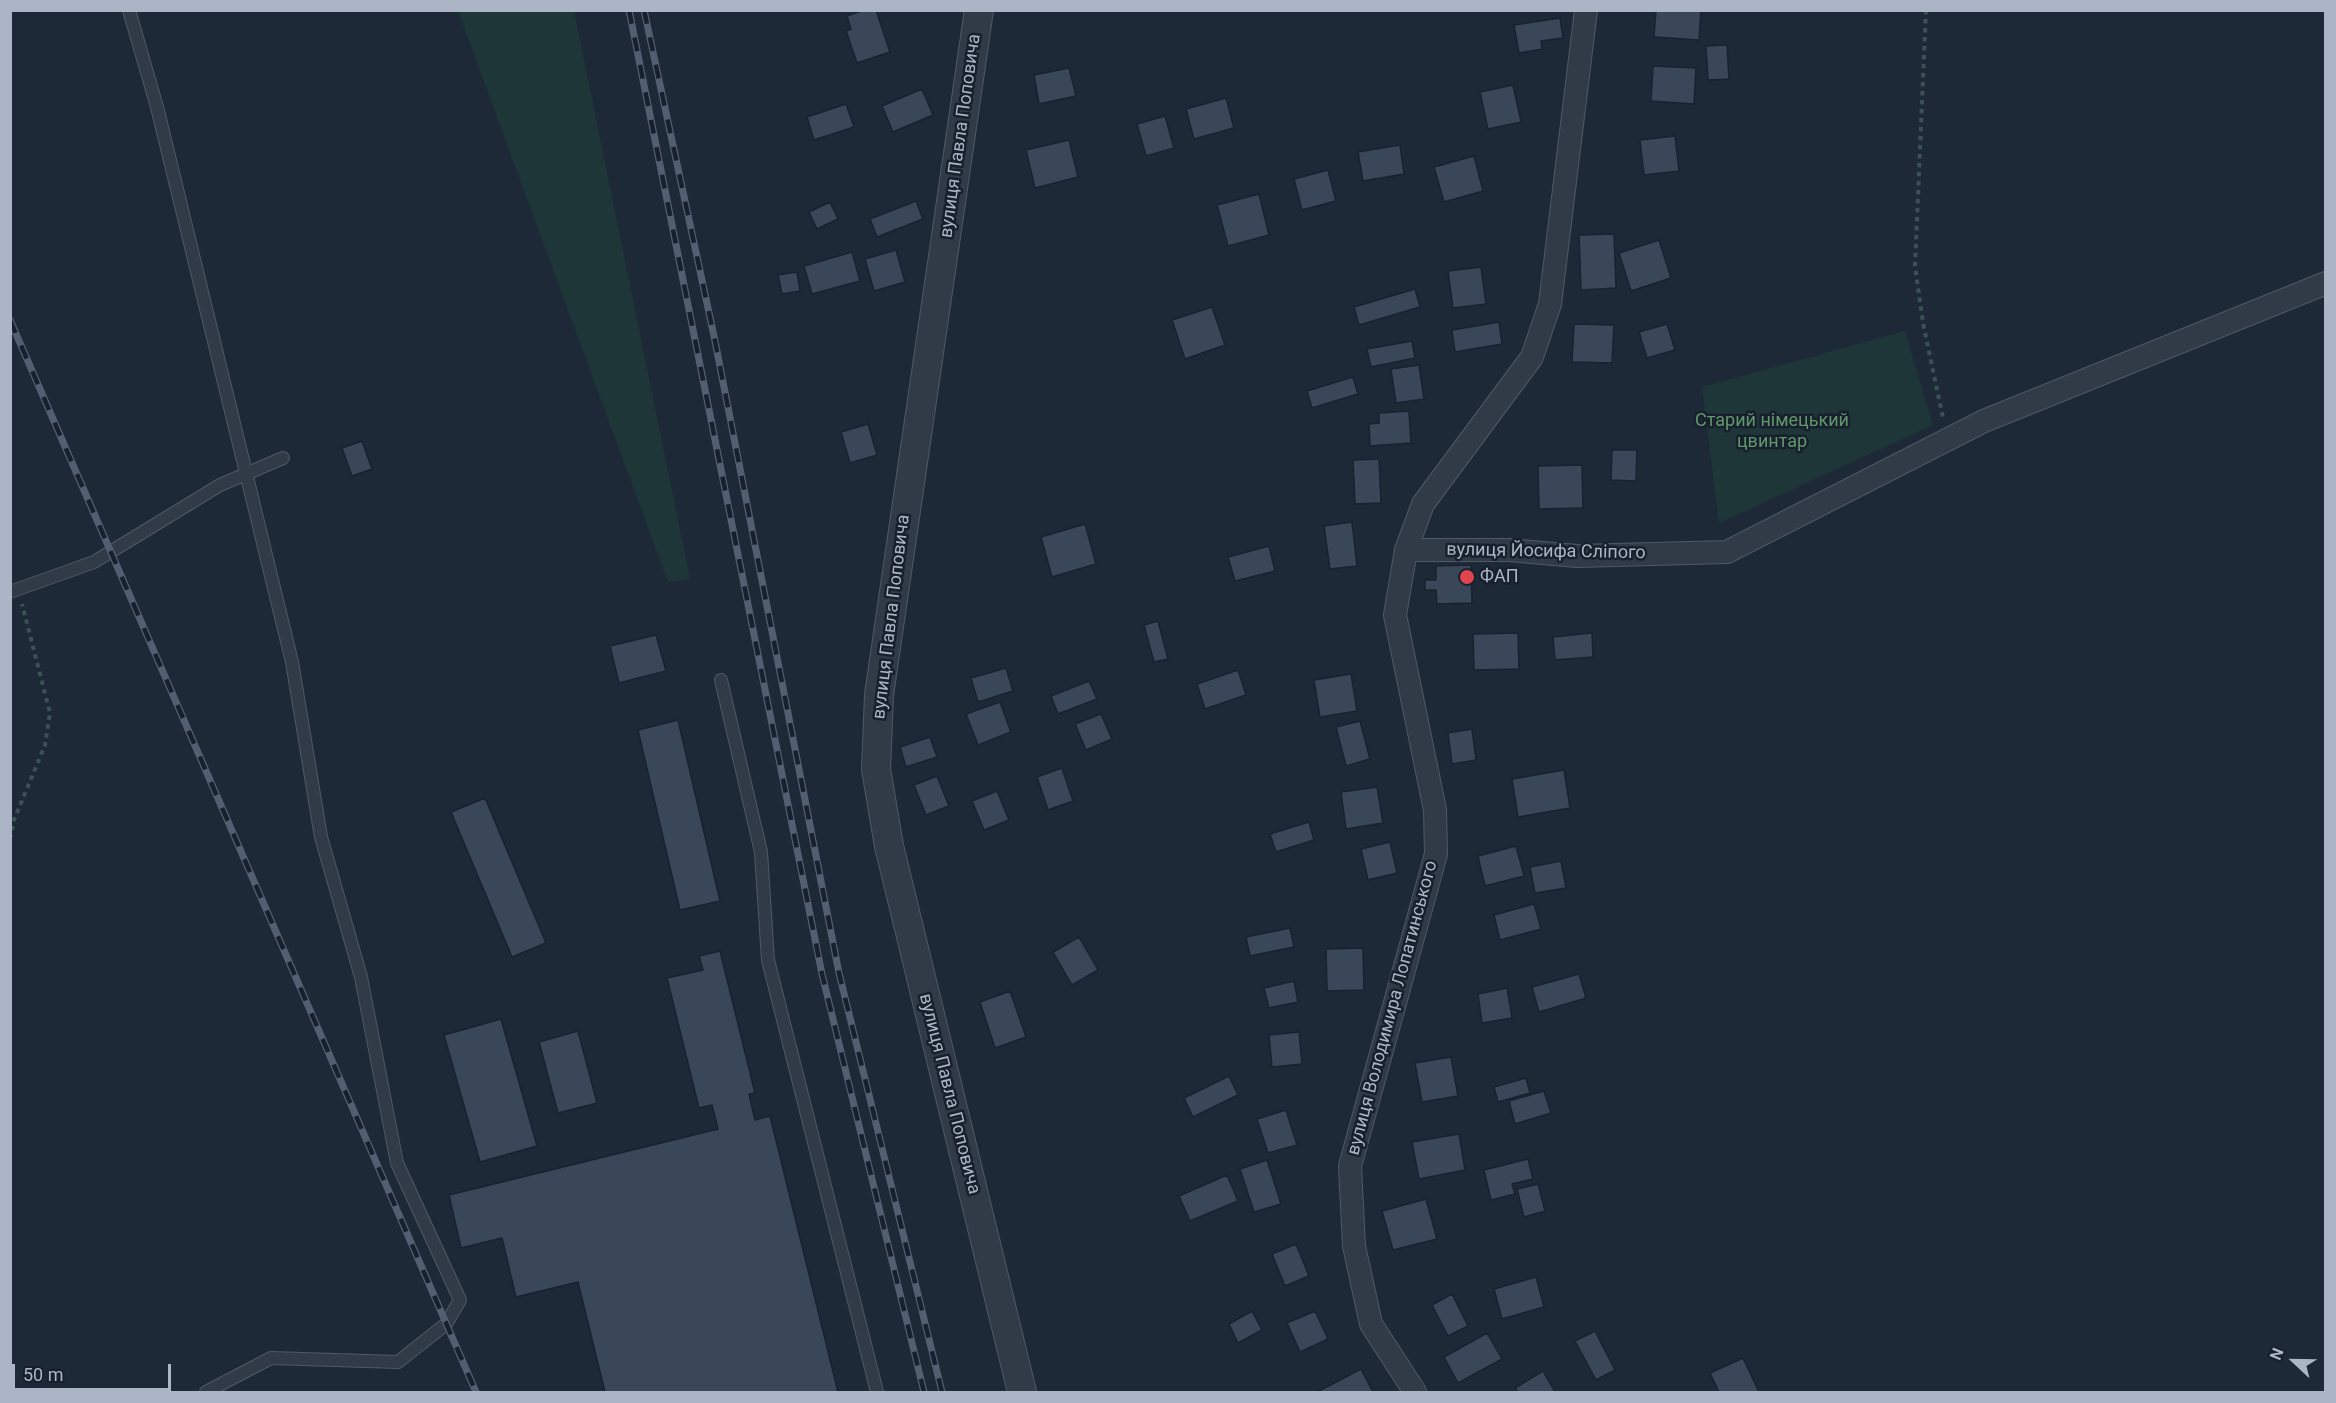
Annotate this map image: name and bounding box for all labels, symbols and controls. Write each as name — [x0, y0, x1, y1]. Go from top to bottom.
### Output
street label: вулиця Павла Поповича — [936, 33, 986, 239]
park label: Старий німецький цвинтар — [1695, 410, 1849, 452]
street label: вулиця Павла Поповича — [869, 514, 915, 720]
street label: вулиця Йосифа Сліпого — [1446, 539, 1646, 565]
place label: ФАП — [1480, 566, 1518, 588]
marker: ФАП — [1458, 568, 1476, 586]
street label: вулиця Володимира Лопатинського — [1343, 858, 1443, 1158]
street label: вулиця Павла Поповича — [914, 992, 984, 1196]
north arrow — [2264, 1331, 2324, 1391]
text: N — [2266, 1345, 2288, 1363]
scale bar — [15, 1352, 174, 1390]
text: 50 m — [23, 1364, 63, 1385]

